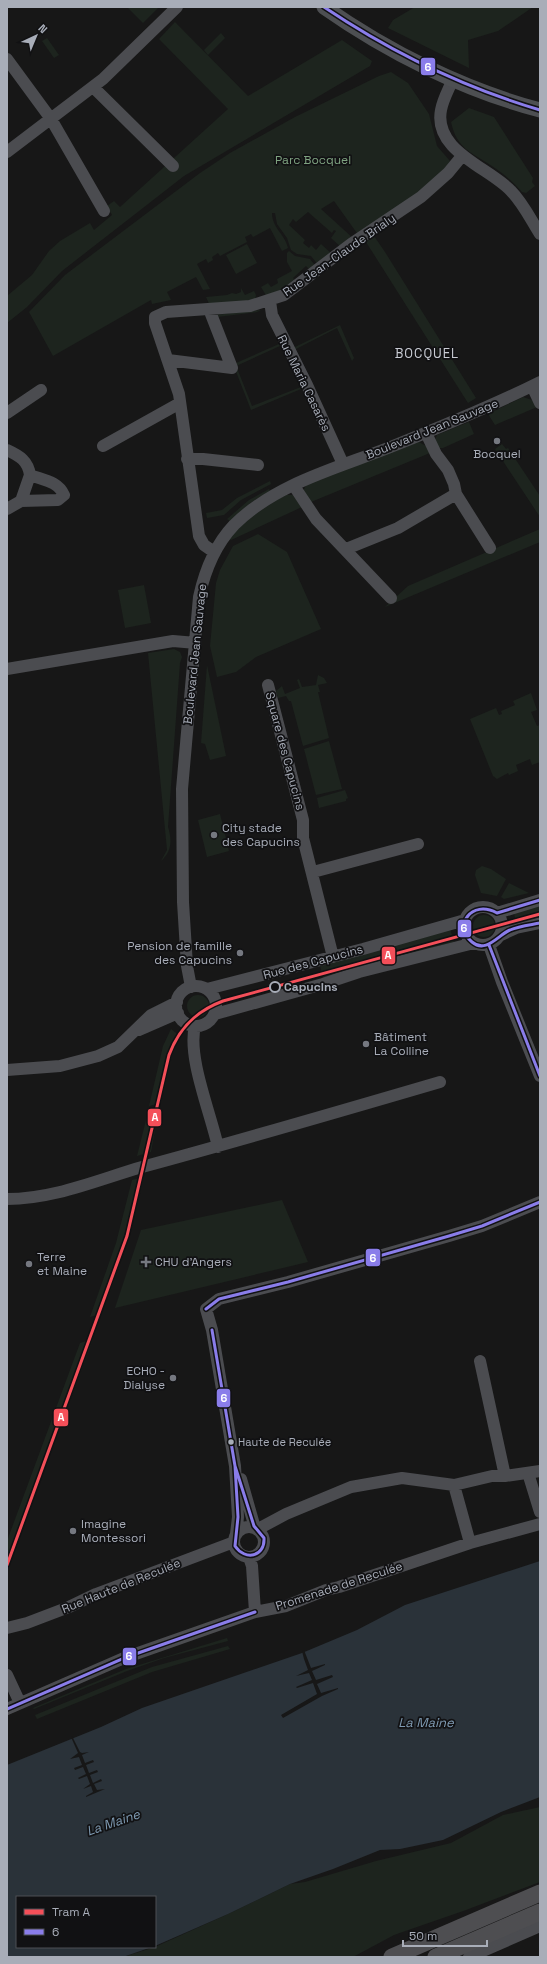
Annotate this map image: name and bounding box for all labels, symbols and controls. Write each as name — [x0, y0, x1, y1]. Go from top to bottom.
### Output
north arrow — [16, 16, 56, 56]
text: N — [35, 21, 50, 36]
line badge: 6 — [420, 57, 436, 76]
text: 6 — [425, 60, 432, 74]
park label: Parc Bocquel — [275, 152, 351, 168]
street label: Rue Jean-Claude Brialy — [280, 210, 398, 300]
street label: Rue Maria Casarès — [274, 332, 334, 434]
district label: BOCQUEL — [395, 345, 459, 362]
street label: Boulevard Jean Sauvage — [363, 395, 501, 463]
marker: Bocquel — [492, 436, 502, 446]
place label: Bocquel — [473, 446, 521, 462]
street label: Boulevard Jean Sauvage — [180, 583, 210, 725]
street label: Square des Capucins — [262, 690, 308, 812]
place label: City stade des Capucins — [222, 820, 300, 850]
marker: City stade des Capucins — [209, 830, 219, 840]
line badge: 6 — [457, 919, 472, 938]
text: 6 — [461, 921, 468, 935]
place label: Pension de famille des Capucins — [127, 938, 232, 968]
street label: Rue des Capucins — [261, 941, 365, 983]
line badge: A — [381, 946, 396, 965]
marker: Pension de famille des Capucins — [235, 948, 245, 958]
text: A — [385, 948, 392, 962]
place label: Capucins — [284, 979, 338, 995]
marker: Capucins — [269, 981, 281, 993]
place label: Bâtiment La Colline — [374, 1029, 429, 1059]
marker: Bâtiment La Colline — [361, 1039, 371, 1049]
line badge: A — [147, 1108, 162, 1127]
text: A — [152, 1110, 159, 1124]
line badge: 6 — [365, 1248, 381, 1267]
place label: Terre et Maine — [37, 1249, 87, 1279]
text: 6 — [370, 1251, 377, 1265]
place label: CHU d'Angers — [155, 1254, 232, 1270]
marker: CHU d'Angers — [140, 1256, 152, 1268]
marker: Terre et Maine — [24, 1259, 34, 1269]
place label: ECHO - Dialyse — [123, 1363, 165, 1393]
marker: ECHO - Dialyse — [168, 1373, 178, 1383]
line badge: 6 — [216, 1388, 231, 1408]
text: 6 — [221, 1391, 228, 1405]
line badge: A — [53, 1408, 69, 1427]
text: A — [58, 1410, 65, 1424]
place label: Haute de Reculée — [238, 1435, 331, 1449]
marker: Haute de Reculée — [226, 1437, 236, 1447]
place label: Imagine Montessori — [81, 1516, 146, 1546]
marker: Imagine Montessori — [68, 1526, 78, 1536]
street label: Rue Haute de Reculée — [59, 1555, 183, 1617]
street label: Promenade de Reculée — [273, 1558, 405, 1614]
line badge: 6 — [122, 1647, 137, 1666]
text: 6 — [126, 1649, 133, 1663]
water label: La Maine — [398, 1714, 455, 1731]
water label: La Maine — [84, 1805, 143, 1840]
legend — [16, 1896, 156, 1948]
text: Tram A — [52, 1904, 91, 1920]
scale bar — [403, 1922, 487, 1948]
text: 6 — [52, 1924, 59, 1940]
text: 50 m — [409, 1928, 437, 1944]

